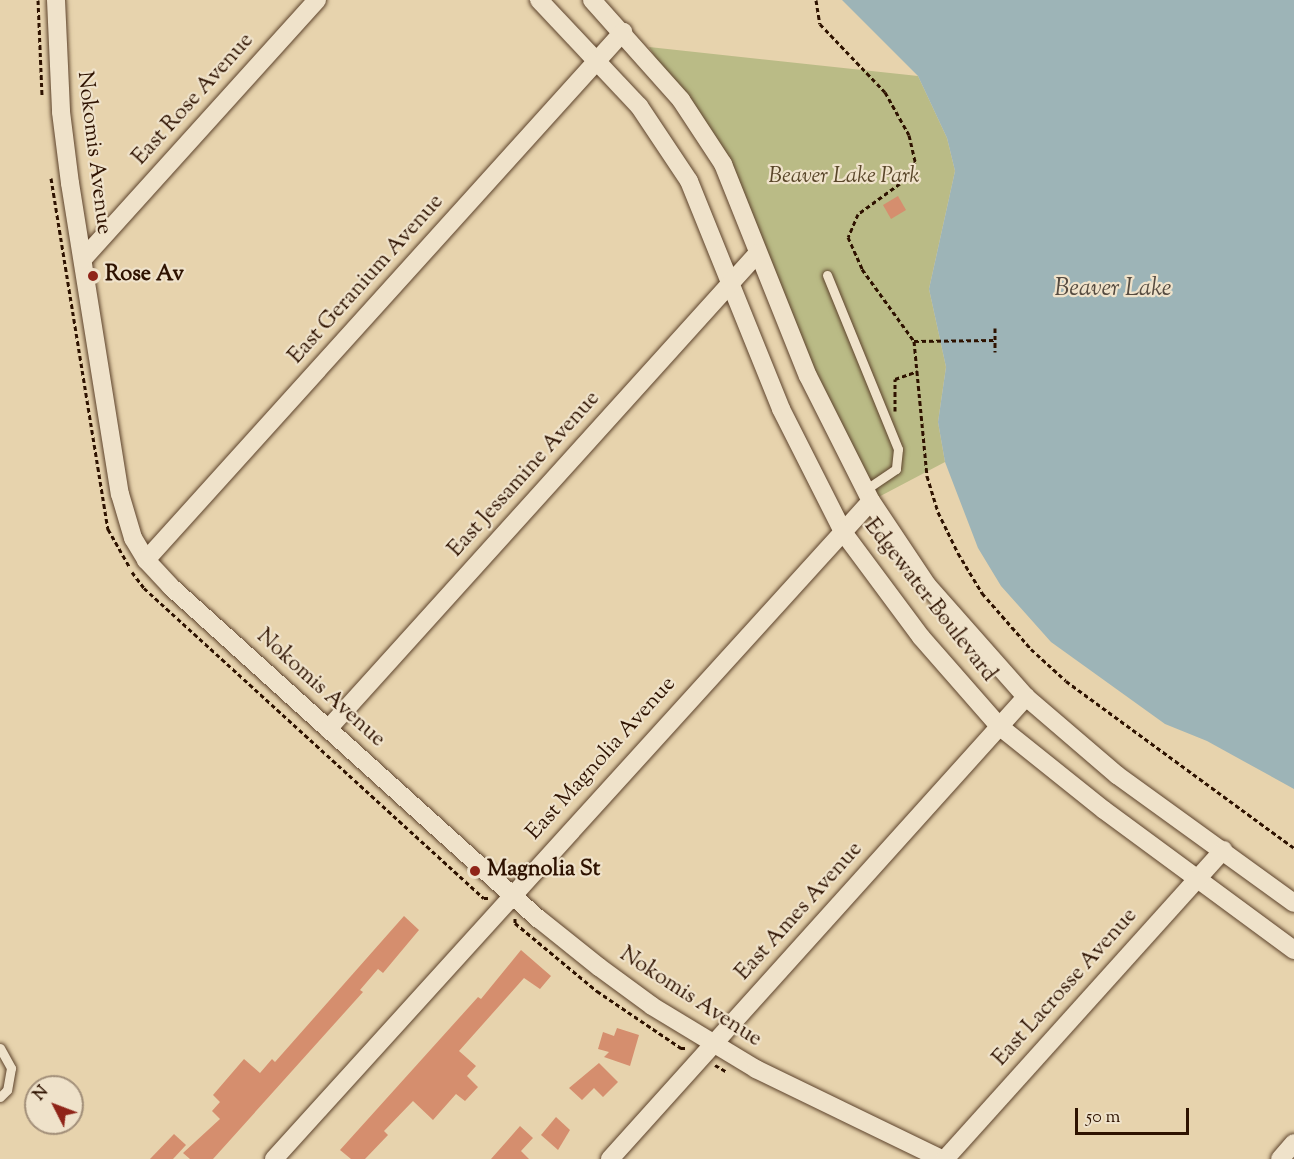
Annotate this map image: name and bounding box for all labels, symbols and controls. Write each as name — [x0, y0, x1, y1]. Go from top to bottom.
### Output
street label: East Rose Avenue — [128, 29, 260, 171]
street label: Nokomis Avenue — [70, 70, 116, 236]
park label: Beaver Lake Park — [769, 165, 919, 191]
street label: East Geranium Avenue — [284, 190, 450, 370]
place label: Rose Av — [105, 263, 184, 289]
marker: Rose Av — [86, 269, 100, 283]
water label: Beaver Lake — [1055, 276, 1171, 304]
street label: East Jessamine Avenue — [444, 387, 606, 563]
street label: Edgewater Boulevard — [857, 514, 1001, 688]
street label: Nokomis Avenue — [250, 624, 390, 754]
street label: East Magnolia Avenue — [522, 672, 682, 846]
street label: East Ames Avenue — [731, 837, 869, 987]
place label: Magnolia St — [487, 858, 600, 884]
marker: Magnolia St — [468, 864, 482, 878]
street label: East Lacrosse Avenue — [988, 904, 1144, 1072]
street label: Nokomis Avenue — [614, 942, 766, 1054]
north arrow — [24, 1075, 84, 1135]
text: N — [29, 1082, 55, 1106]
scale bar — [1078, 1096, 1192, 1134]
text: 50 m — [1086, 1105, 1120, 1131]

